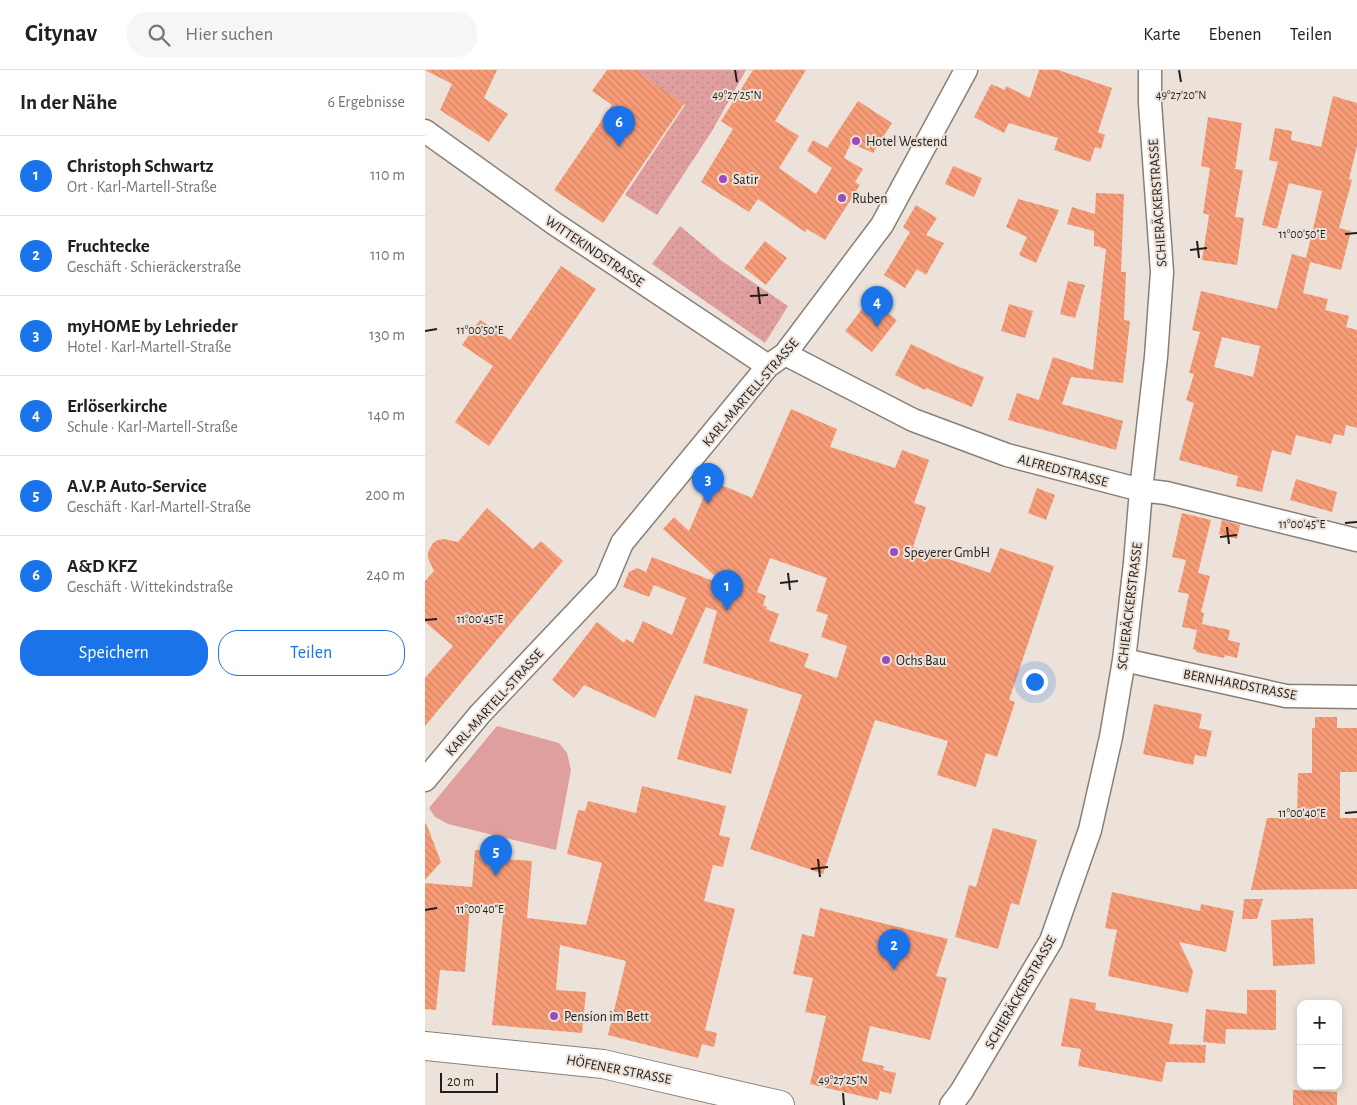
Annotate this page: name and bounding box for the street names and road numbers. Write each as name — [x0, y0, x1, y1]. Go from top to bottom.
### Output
street label: SCHIERÄCKERSTRASSE — [1145, 138, 1169, 267]
street label: WITTEKINDSTRASSE — [543, 214, 646, 290]
street label: KARL-MARTELL-STRASSE — [700, 336, 802, 449]
street label: ALFREDSTRASSE — [1016, 452, 1110, 490]
street label: SCHIERÄCKERSTRASSE — [1113, 541, 1145, 671]
street label: KARL-MARTELL-STRASSE — [443, 646, 546, 759]
street label: BERNHARDSTRASSE — [1182, 667, 1298, 703]
street label: SCHIERÄCKERSTRASSE — [981, 932, 1059, 1051]
street label: HÖFENER STRASSE — [565, 1050, 673, 1087]

